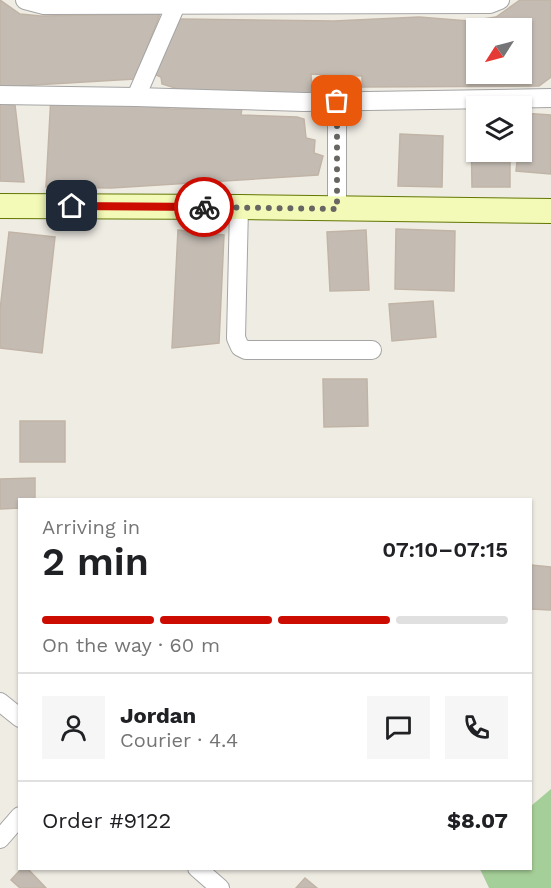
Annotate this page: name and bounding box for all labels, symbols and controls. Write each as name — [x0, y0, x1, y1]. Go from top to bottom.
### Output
north arrow — [466, 18, 532, 84]
map controls — [466, 18, 532, 162]
pin — [311, 75, 362, 126]
icon: bag — [320, 84, 353, 117]
button: layers — [466, 96, 532, 162]
courier — [174, 177, 234, 237]
pin — [46, 180, 97, 231]
icon: home — [55, 189, 88, 222]
icon: bike — [188, 191, 221, 224]
text: Arriving in — [42, 515, 140, 539]
text: 07:10–07:15 — [382, 537, 508, 562]
text: 2 min — [42, 539, 149, 584]
text: On the way · 60 m — [42, 633, 220, 657]
button: person — [42, 696, 105, 759]
button: chat — [367, 696, 430, 759]
button: phone — [445, 696, 508, 759]
text: Jordan — [120, 703, 196, 728]
text: Courier · 4.4 — [120, 728, 238, 752]
text: Order #9122 — [42, 808, 171, 833]
text: $8.07 — [447, 808, 508, 833]

